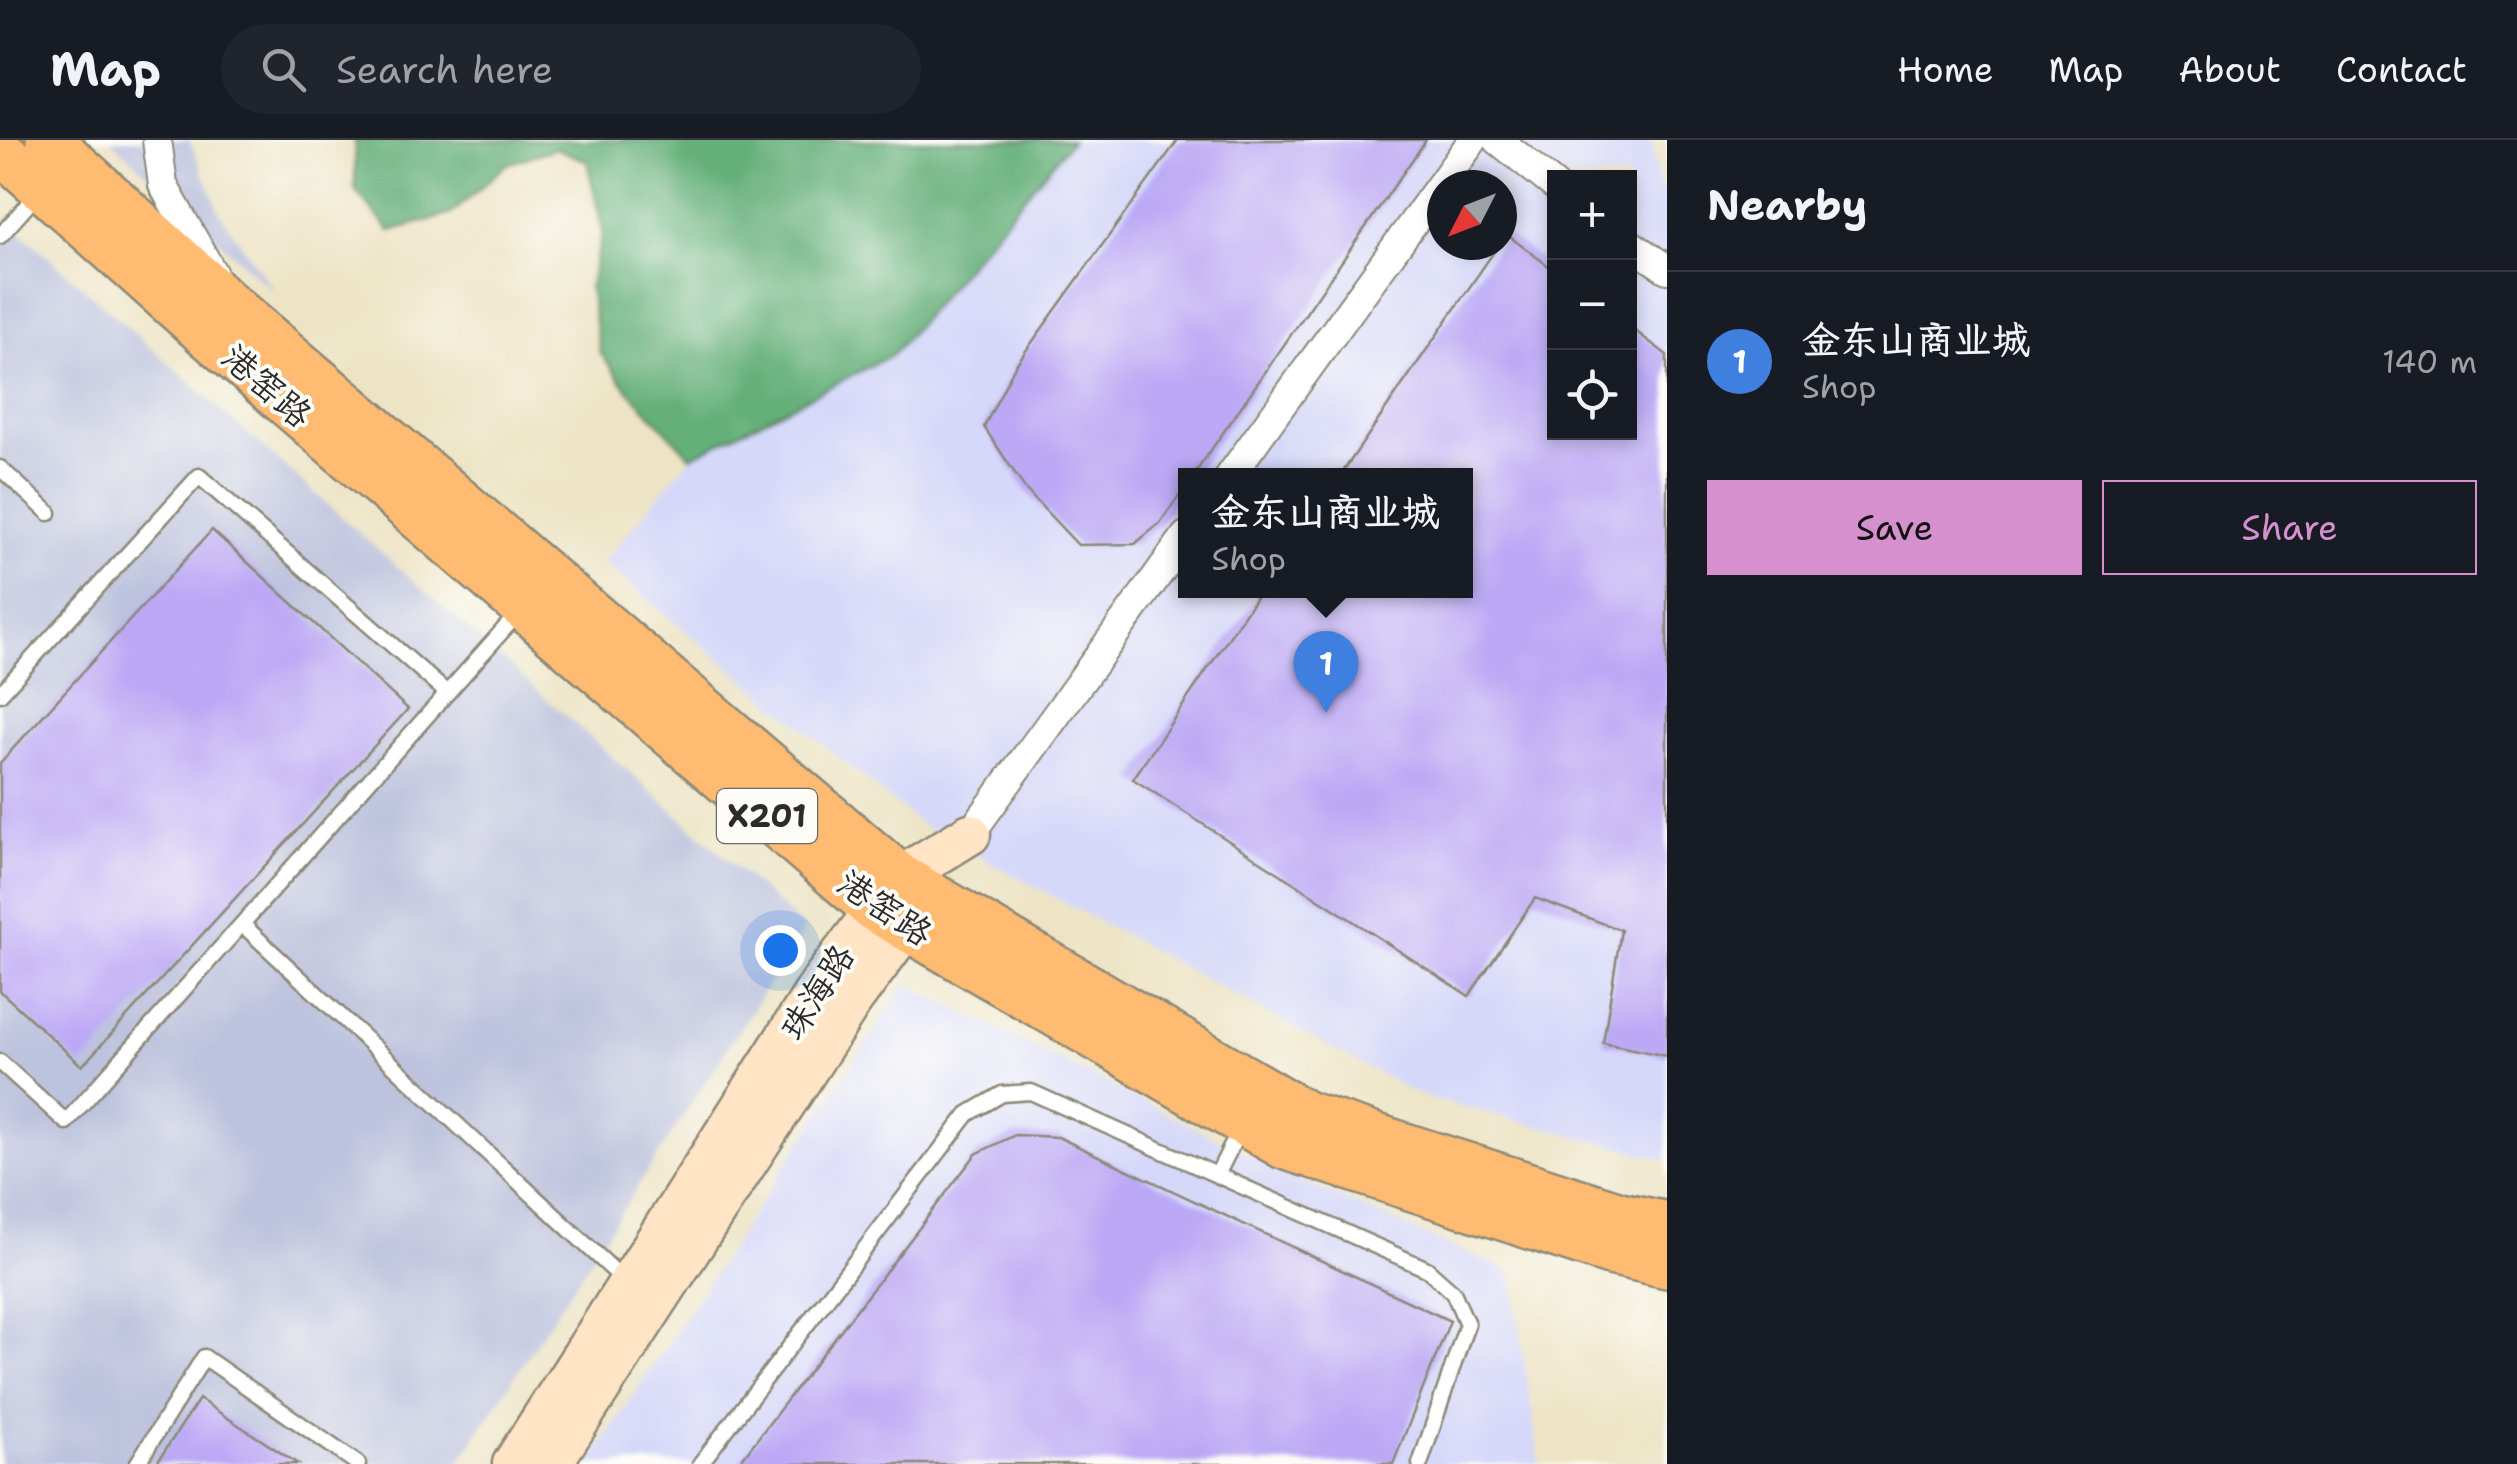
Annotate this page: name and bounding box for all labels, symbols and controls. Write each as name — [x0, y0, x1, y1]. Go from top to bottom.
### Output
search box — [221, 24, 921, 114]
text: Map — [50, 37, 161, 101]
icon: search — [256, 42, 311, 97]
text: Search here — [336, 44, 553, 95]
text: Home — [1897, 46, 1993, 93]
text: Map — [2048, 46, 2123, 93]
text: About — [2178, 46, 2281, 93]
text: Contact — [2336, 46, 2467, 93]
north arrow — [1427, 170, 1517, 260]
map controls — [1547, 170, 1637, 440]
button: + — [1547, 170, 1637, 260]
text: Nearby — [1707, 177, 1867, 233]
button: − — [1547, 260, 1637, 350]
text: 金东山商业城 — [1802, 314, 2030, 365]
street label: 港窑路 — [212, 333, 322, 438]
text: 1 — [1732, 340, 1747, 383]
text: 140 m — [2382, 340, 2477, 383]
button: locate — [1547, 350, 1637, 440]
text: Shop — [1802, 365, 1877, 408]
popup — [1178, 468, 1473, 598]
button: Save — [1707, 480, 2082, 575]
button: Share — [2102, 480, 2477, 575]
text: 金东山商业城 — [1211, 486, 1440, 537]
text: Shop — [1211, 537, 1286, 580]
pin: 1 — [1294, 630, 1358, 713]
road number: X201 — [717, 789, 817, 843]
street label: 港窑路 — [829, 859, 942, 956]
your location — [755, 925, 806, 976]
street label: 珠海路 — [768, 935, 865, 1049]

